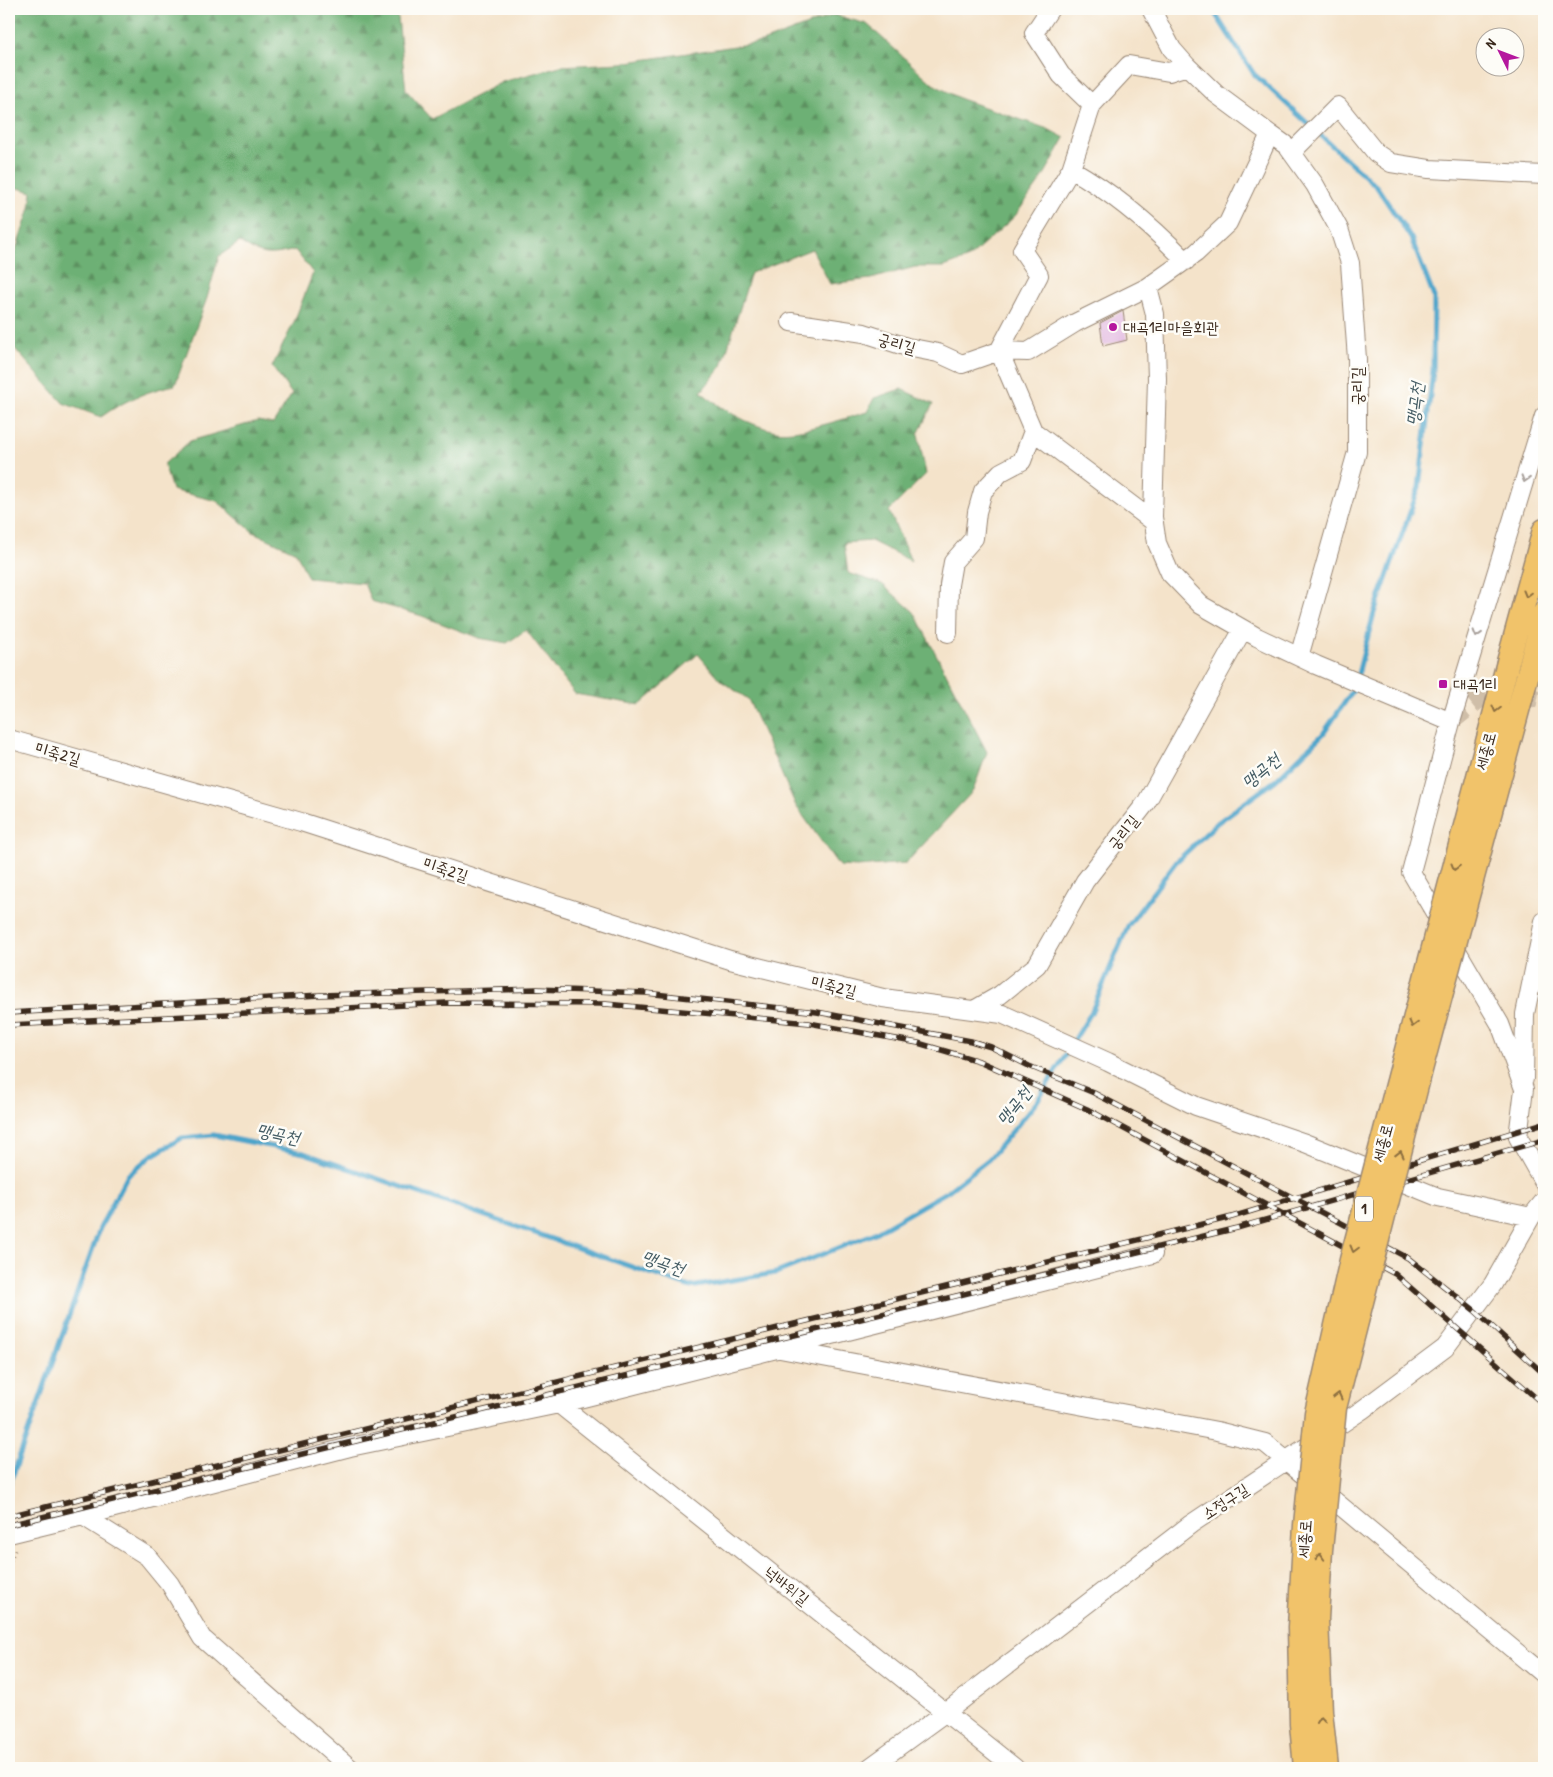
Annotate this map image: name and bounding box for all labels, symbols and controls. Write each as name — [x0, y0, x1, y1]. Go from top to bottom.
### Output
north arrow — [1476, 28, 1526, 78]
text: N — [1480, 33, 1500, 52]
place label: 대곡1리마을회관 — [1123, 316, 1219, 338]
marker: 대곡1리마을회관 — [1107, 321, 1119, 333]
street label: 궁리길 — [875, 327, 919, 359]
street label: 궁리길 — [1346, 367, 1368, 405]
water label: 맹곡천 — [1399, 379, 1430, 427]
one-way arrow — [1520, 474, 1530, 483]
one-way arrow — [1522, 589, 1533, 598]
one-way arrow — [1473, 630, 1483, 638]
place label: 대곡1리 — [1453, 673, 1497, 695]
marker: 대곡1리 — [1437, 678, 1449, 690]
one-way arrow — [1491, 705, 1502, 714]
street label: 세종로 — [1469, 729, 1501, 773]
street label: 미죽2길 — [33, 736, 83, 770]
water label: 맹곡천 — [1236, 746, 1287, 794]
street label: 궁리길 — [1102, 810, 1144, 854]
street label: 미죽2길 — [421, 851, 471, 887]
one-way arrow — [1450, 862, 1460, 870]
street label: 미죽2길 — [809, 970, 859, 1002]
one-way arrow — [1408, 1019, 1419, 1028]
water label: 맹곡천 — [990, 1080, 1038, 1131]
water label: 맹곡천 — [254, 1117, 303, 1151]
street label: 세종로 — [1366, 1121, 1398, 1165]
one-way arrow — [1394, 1150, 1404, 1158]
road number: 1 — [1355, 1196, 1373, 1222]
water label: 맹곡천 — [639, 1244, 689, 1282]
one-way arrow — [1349, 1244, 1360, 1253]
one-way arrow — [1332, 1392, 1343, 1401]
street label: 소정구길 — [1197, 1478, 1253, 1524]
street label: 세종로 — [1292, 1519, 1316, 1559]
one-way arrow — [1315, 1553, 1326, 1561]
street label: 넉바위길 — [760, 1560, 814, 1610]
one-way arrow — [1316, 1715, 1327, 1723]

